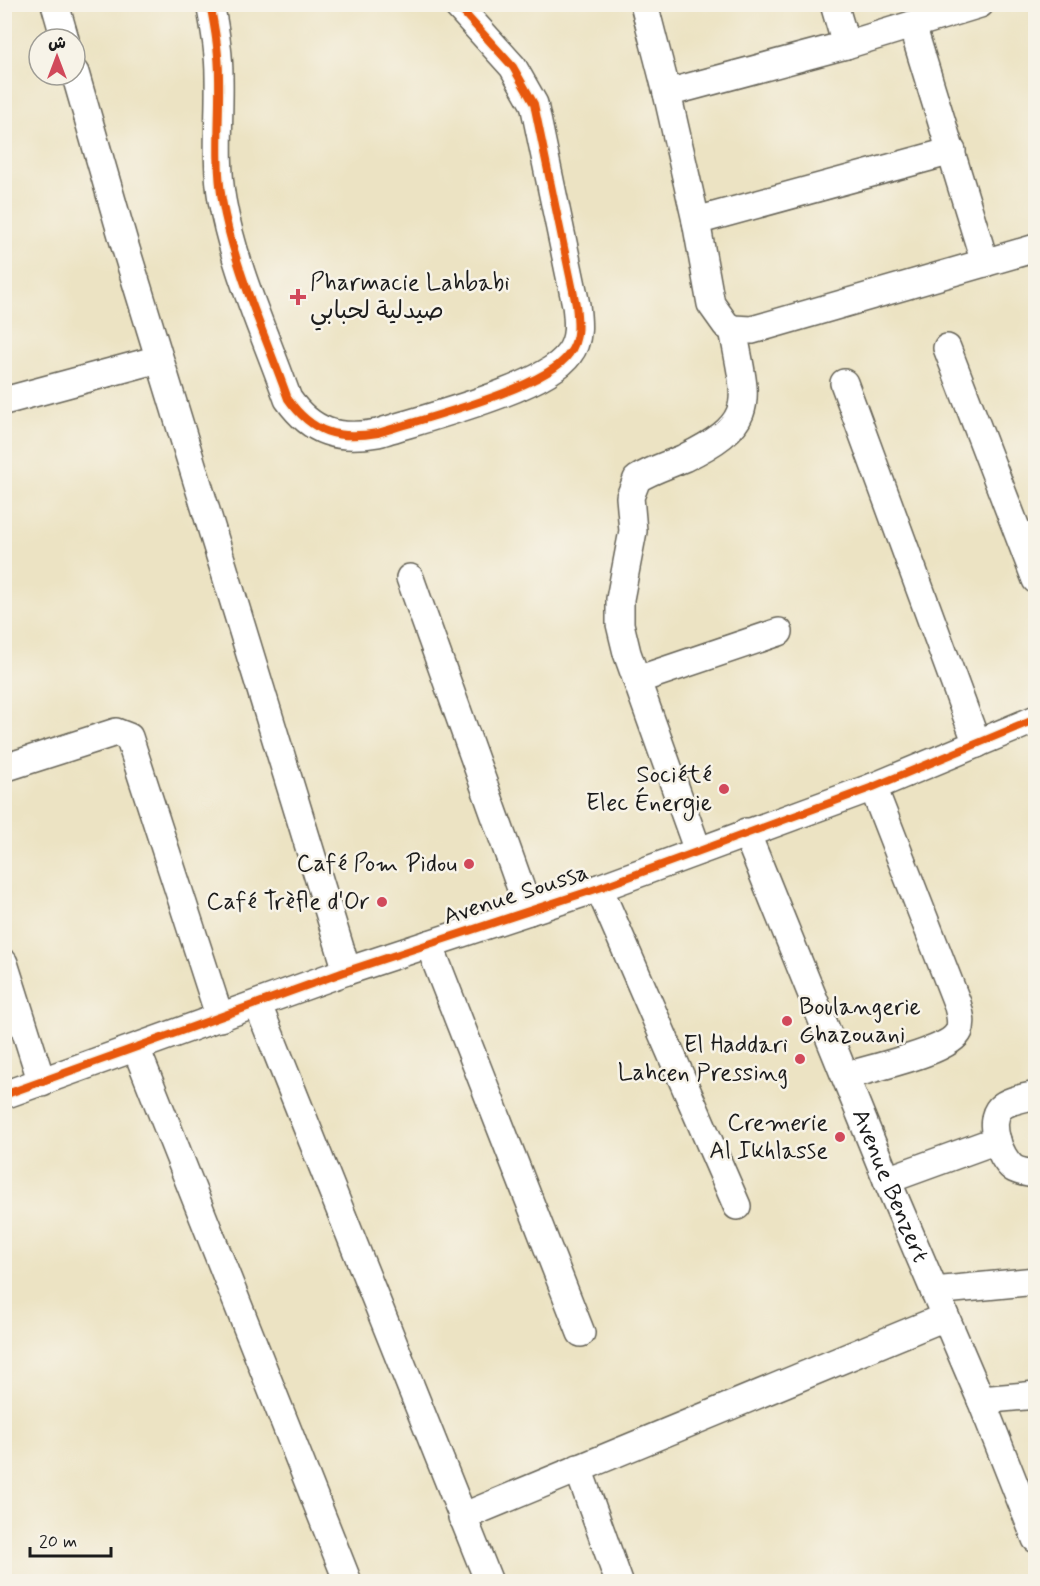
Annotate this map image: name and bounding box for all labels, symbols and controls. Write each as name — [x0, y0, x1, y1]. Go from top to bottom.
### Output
north arrow — [27, 27, 87, 87]
text: ش — [48, 33, 66, 54]
place label: Pharmacie Lahbabi صيدلية لحبابي — [310, 268, 510, 331]
marker: Pharmacie Lahbabi صيدلية لحبابي — [291, 290, 305, 304]
place label: Société Elec Énergie — [586, 760, 712, 821]
marker: Société Elec Énergie — [717, 782, 731, 796]
place label: Café Pom Pidou — [296, 849, 457, 880]
street label: Avenue Soussa — [439, 857, 593, 933]
marker: Café Pom Pidou — [462, 857, 476, 871]
place label: Café Trèfle d'Or — [206, 887, 370, 918]
marker: Café Trèfle d'Or — [375, 895, 389, 909]
place label: Boulangerie Ghazouani — [799, 992, 921, 1051]
marker: Boulangerie Ghazouani — [780, 1014, 794, 1028]
place label: El Haddari Lahcen Pressing — [618, 1030, 788, 1089]
marker: El Haddari Lahcen Pressing — [793, 1052, 807, 1066]
street label: Avenue Benzert — [844, 1104, 936, 1267]
place label: Cremerie Al Ikhlasse — [709, 1108, 828, 1167]
marker: Cremerie Al Ikhlasse — [833, 1130, 847, 1144]
scale bar — [30, 1520, 111, 1558]
text: 20 m — [39, 1530, 77, 1554]

